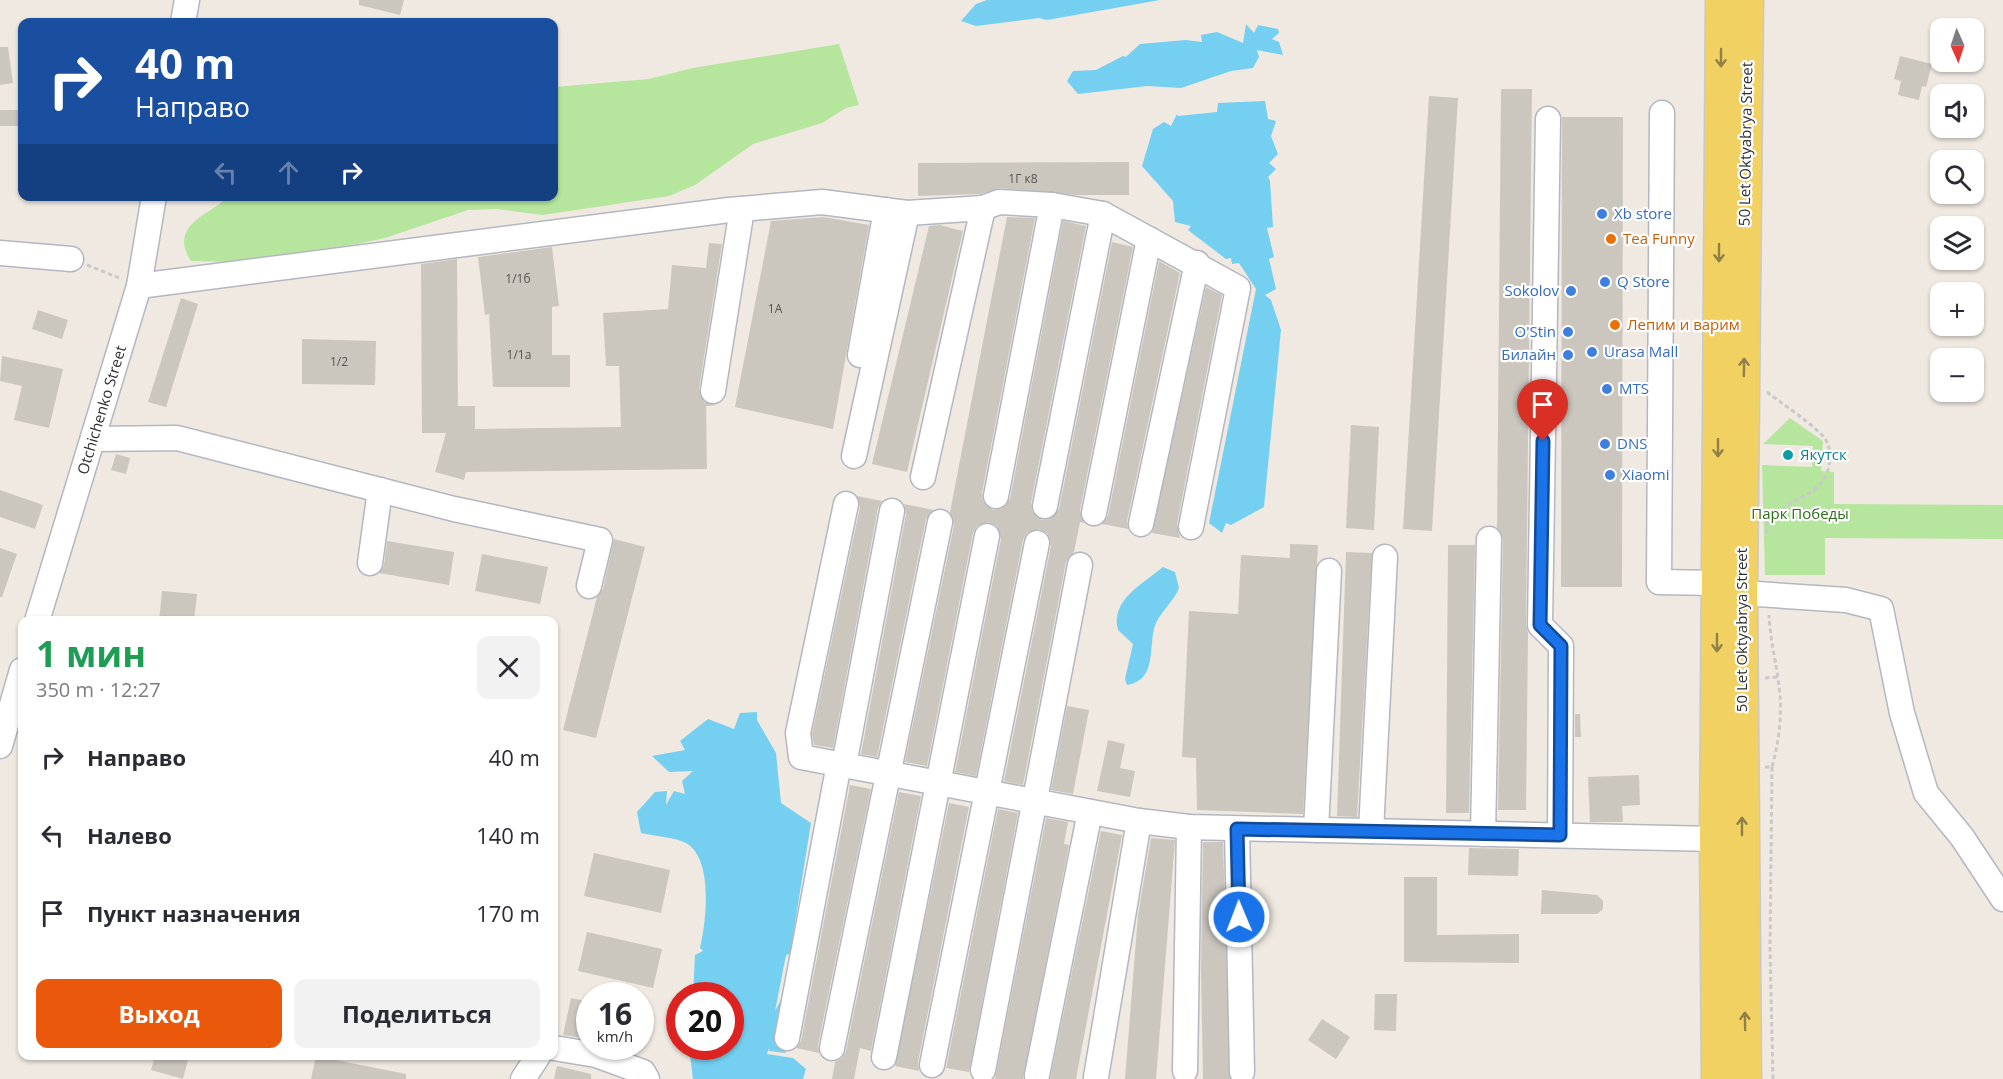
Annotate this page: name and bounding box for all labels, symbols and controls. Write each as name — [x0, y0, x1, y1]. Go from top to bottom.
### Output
north arrow — [1930, 18, 1984, 72]
map controls — [1930, 18, 1984, 402]
text: 40 m — [135, 34, 235, 91]
icon: right — [36, 42, 114, 120]
one-way arrow — [1715, 48, 1727, 68]
street label: 50 Let Oktyabrya Street — [1734, 62, 1756, 226]
button: sound — [1930, 84, 1984, 138]
text: Направо — [135, 88, 250, 125]
button: search — [1930, 150, 1984, 204]
icon: left — [209, 156, 242, 189]
icon: ahead — [272, 156, 305, 189]
icon: right — [335, 156, 368, 189]
house number: 1Г к8 — [1008, 170, 1038, 187]
place label: Xb store — [1614, 203, 1672, 223]
marker: Xb store — [1595, 207, 1609, 221]
button: layers — [1930, 216, 1984, 270]
place label: Tea Funny — [1623, 228, 1695, 248]
marker: Tea Funny — [1604, 232, 1618, 246]
one-way arrow — [1713, 243, 1725, 263]
house number: 1/1б — [505, 270, 531, 287]
place label: Q Store — [1617, 271, 1670, 291]
marker: Q Store — [1598, 275, 1612, 289]
place label: Sokolov — [1505, 280, 1559, 300]
button: + — [1930, 282, 1984, 336]
marker: Sokolov — [1564, 284, 1578, 298]
house number: 1А — [768, 300, 783, 317]
place label: Лепим и варим — [1627, 314, 1740, 334]
marker: Лепим и варим — [1608, 318, 1622, 332]
place label: O'Stin — [1514, 321, 1556, 341]
marker: O'Stin — [1561, 325, 1575, 339]
place label: Urasa Mall — [1604, 341, 1678, 361]
street label: Otchichenko Street — [72, 343, 130, 477]
place label: Билайн — [1501, 344, 1556, 364]
marker: Urasa Mall — [1585, 345, 1599, 359]
house number: 1/1а — [507, 346, 531, 363]
marker: Билайн — [1561, 348, 1575, 362]
button: − — [1930, 348, 1984, 402]
house number: 1/2 — [330, 353, 348, 370]
one-way arrow — [1738, 357, 1750, 377]
place label: MTS — [1619, 378, 1649, 398]
pin — [1517, 379, 1568, 441]
marker: MTS — [1600, 382, 1614, 396]
icon: arrive — [1526, 388, 1559, 421]
place label: DNS — [1617, 433, 1647, 453]
marker: DNS — [1598, 437, 1612, 451]
one-way arrow — [1712, 438, 1724, 458]
place label: Якутск — [1800, 444, 1847, 464]
marker: Якутск — [1781, 448, 1795, 462]
place label: Xiaomi — [1622, 464, 1669, 484]
marker: Xiaomi — [1603, 468, 1617, 482]
park label: Парк Победы — [1751, 503, 1849, 523]
street label: 50 Let Oktyabrya Street — [1731, 548, 1751, 712]
text: 1 мин — [36, 629, 146, 678]
one-way arrow — [1711, 633, 1722, 653]
button: close — [477, 636, 540, 699]
text: 350 m · 12:27 — [36, 676, 161, 703]
icon: right — [36, 741, 69, 774]
text: Направо — [87, 742, 186, 772]
text: 40 m — [489, 742, 540, 772]
one-way arrow — [1736, 816, 1748, 836]
icon: left — [36, 819, 69, 852]
text: Налево — [87, 820, 172, 850]
text: 140 m — [476, 820, 540, 850]
position arrow — [1207, 885, 1271, 949]
icon: arrive — [36, 897, 69, 930]
text: Пункт назначения — [87, 898, 301, 928]
text: 170 m — [476, 898, 540, 928]
button: Выход — [36, 979, 282, 1048]
button: Поделиться — [294, 979, 540, 1048]
speed limit sign: 20 — [666, 982, 744, 1060]
text: 16 — [598, 993, 632, 1034]
one-way arrow — [1739, 1011, 1751, 1031]
text: km/h — [597, 1026, 633, 1046]

